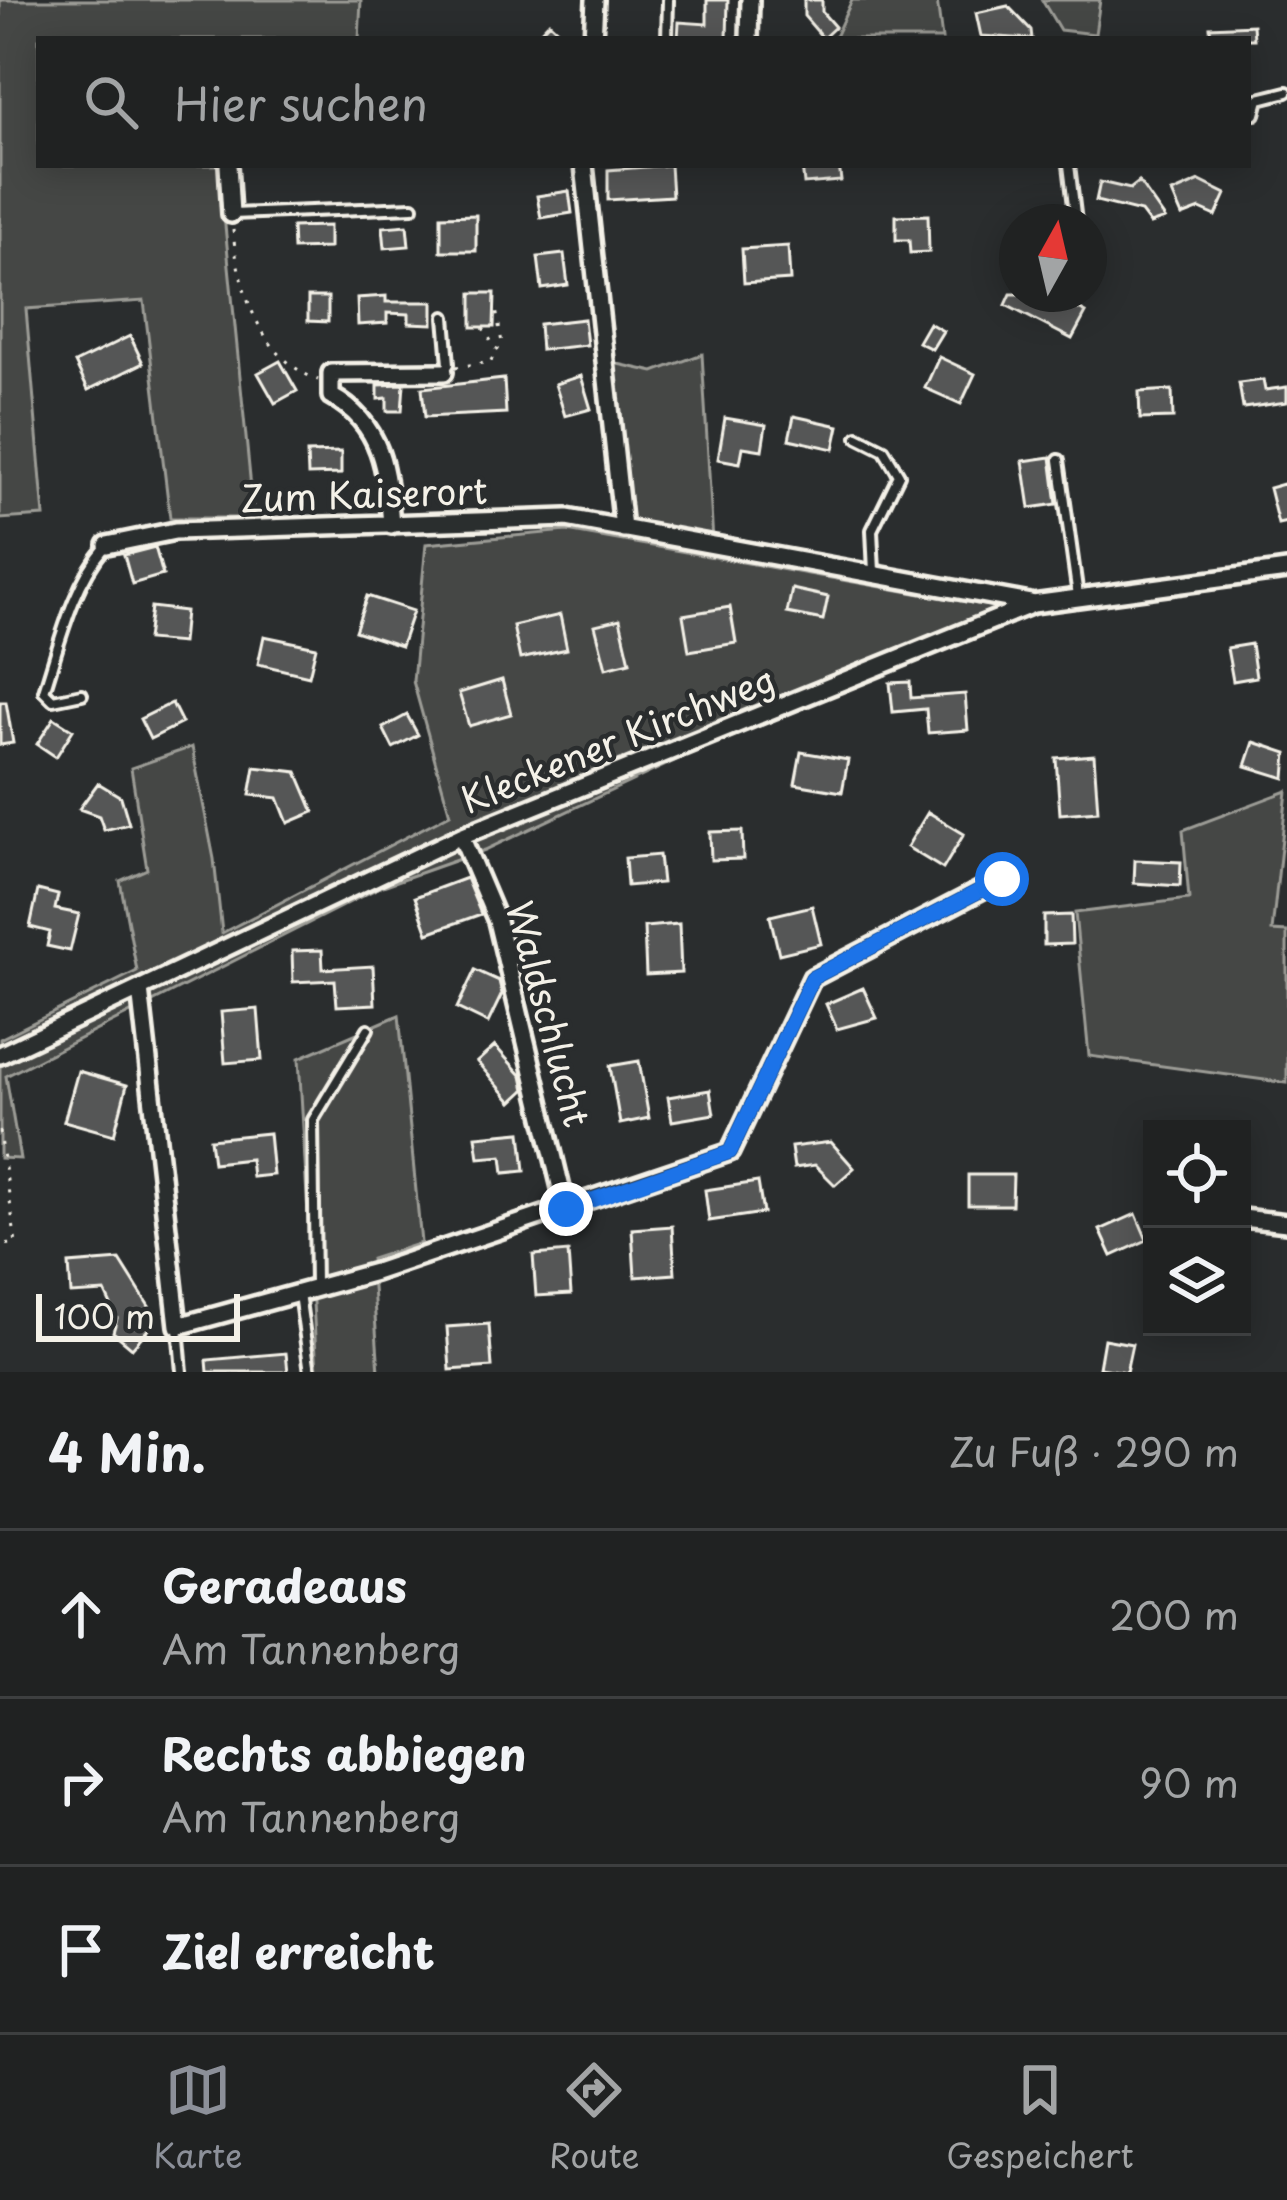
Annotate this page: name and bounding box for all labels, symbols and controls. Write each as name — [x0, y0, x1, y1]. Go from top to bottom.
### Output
search box — [36, 36, 1251, 168]
text: Hier suchen — [174, 68, 428, 136]
icon: search — [78, 69, 144, 135]
north arrow — [999, 204, 1107, 312]
street label: Zum Kaiserort — [240, 462, 488, 524]
street label: Kleckener Kirchweg — [452, 650, 783, 826]
route start — [975, 852, 1029, 906]
street label: Waldschlucht — [494, 895, 606, 1132]
map controls — [1143, 1120, 1251, 1336]
button: locate — [1143, 1120, 1251, 1228]
route end — [539, 1182, 593, 1236]
button: layers — [1143, 1228, 1251, 1336]
scale bar — [36, 1288, 240, 1341]
text: 100 m — [54, 1290, 155, 1340]
text: 4 Min. — [48, 1412, 206, 1489]
text: Zu Fuß · 290 m — [949, 1421, 1239, 1480]
text: Geradeaus — [162, 1550, 407, 1618]
icon: ahead — [48, 1581, 114, 1647]
text: 200 m — [1109, 1584, 1239, 1643]
text: Am Tannenberg — [162, 1618, 460, 1677]
text: Rechts abbiegen — [162, 1718, 526, 1786]
icon: right — [48, 1749, 114, 1815]
text: 90 m — [1139, 1752, 1239, 1811]
text: Am Tannenberg — [162, 1786, 460, 1845]
text: Ziel erreicht — [162, 1916, 435, 1984]
icon: arrive — [48, 1917, 114, 1983]
tab: Karte — [153, 2057, 243, 2179]
tab: Route — [549, 2057, 640, 2179]
tab: Gespeichert — [946, 2057, 1134, 2179]

